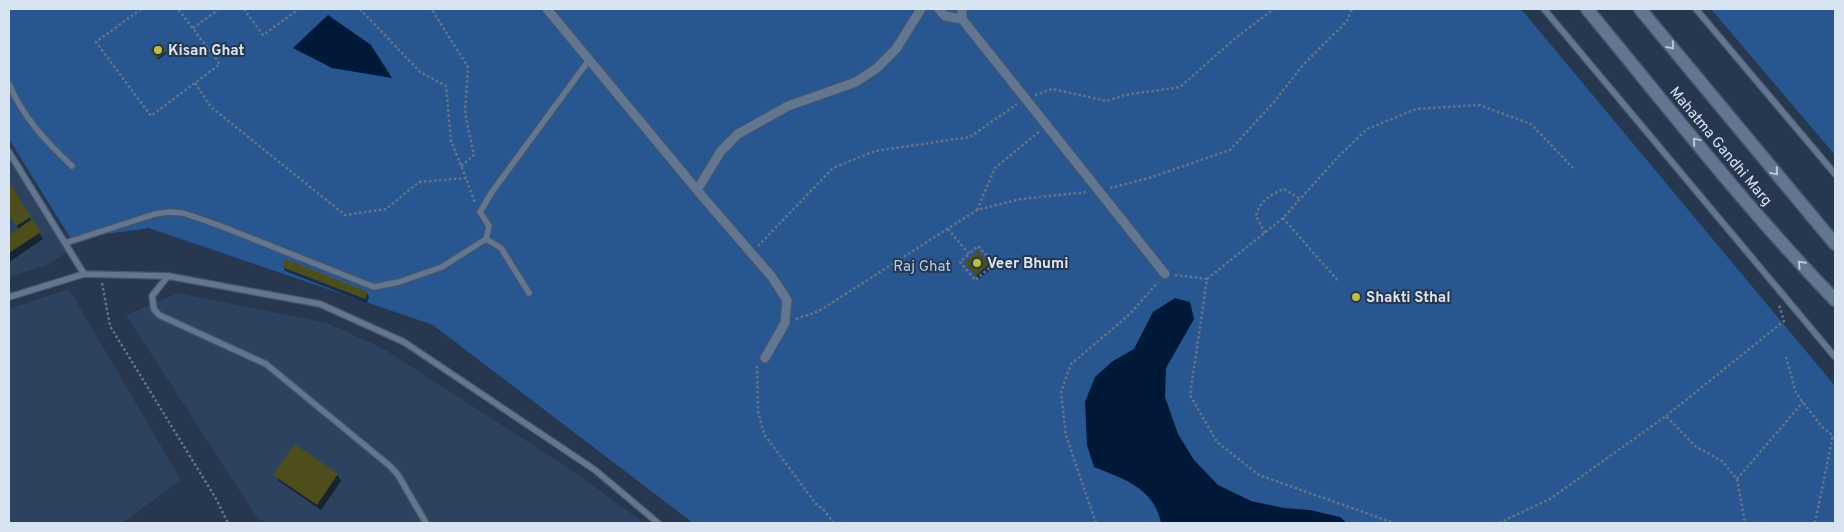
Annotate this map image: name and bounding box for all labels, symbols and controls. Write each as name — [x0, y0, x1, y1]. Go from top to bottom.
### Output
one-way arrow — [1666, 41, 1675, 50]
place label: Kisan Ghat — [168, 42, 244, 61]
marker: Kisan Ghat — [152, 44, 164, 56]
street label: Mahatma Gandhi Marg — [1664, 83, 1775, 210]
one-way arrow — [1693, 138, 1702, 147]
one-way arrow — [1769, 166, 1778, 175]
place label: Veer Bhumi — [987, 255, 1068, 274]
marker: Veer Bhumi — [971, 257, 983, 269]
park label: Raj Ghat — [893, 258, 951, 277]
one-way arrow — [1798, 261, 1807, 270]
place label: Shakti Sthal — [1366, 289, 1451, 308]
marker: Shakti Sthal — [1350, 291, 1362, 303]

